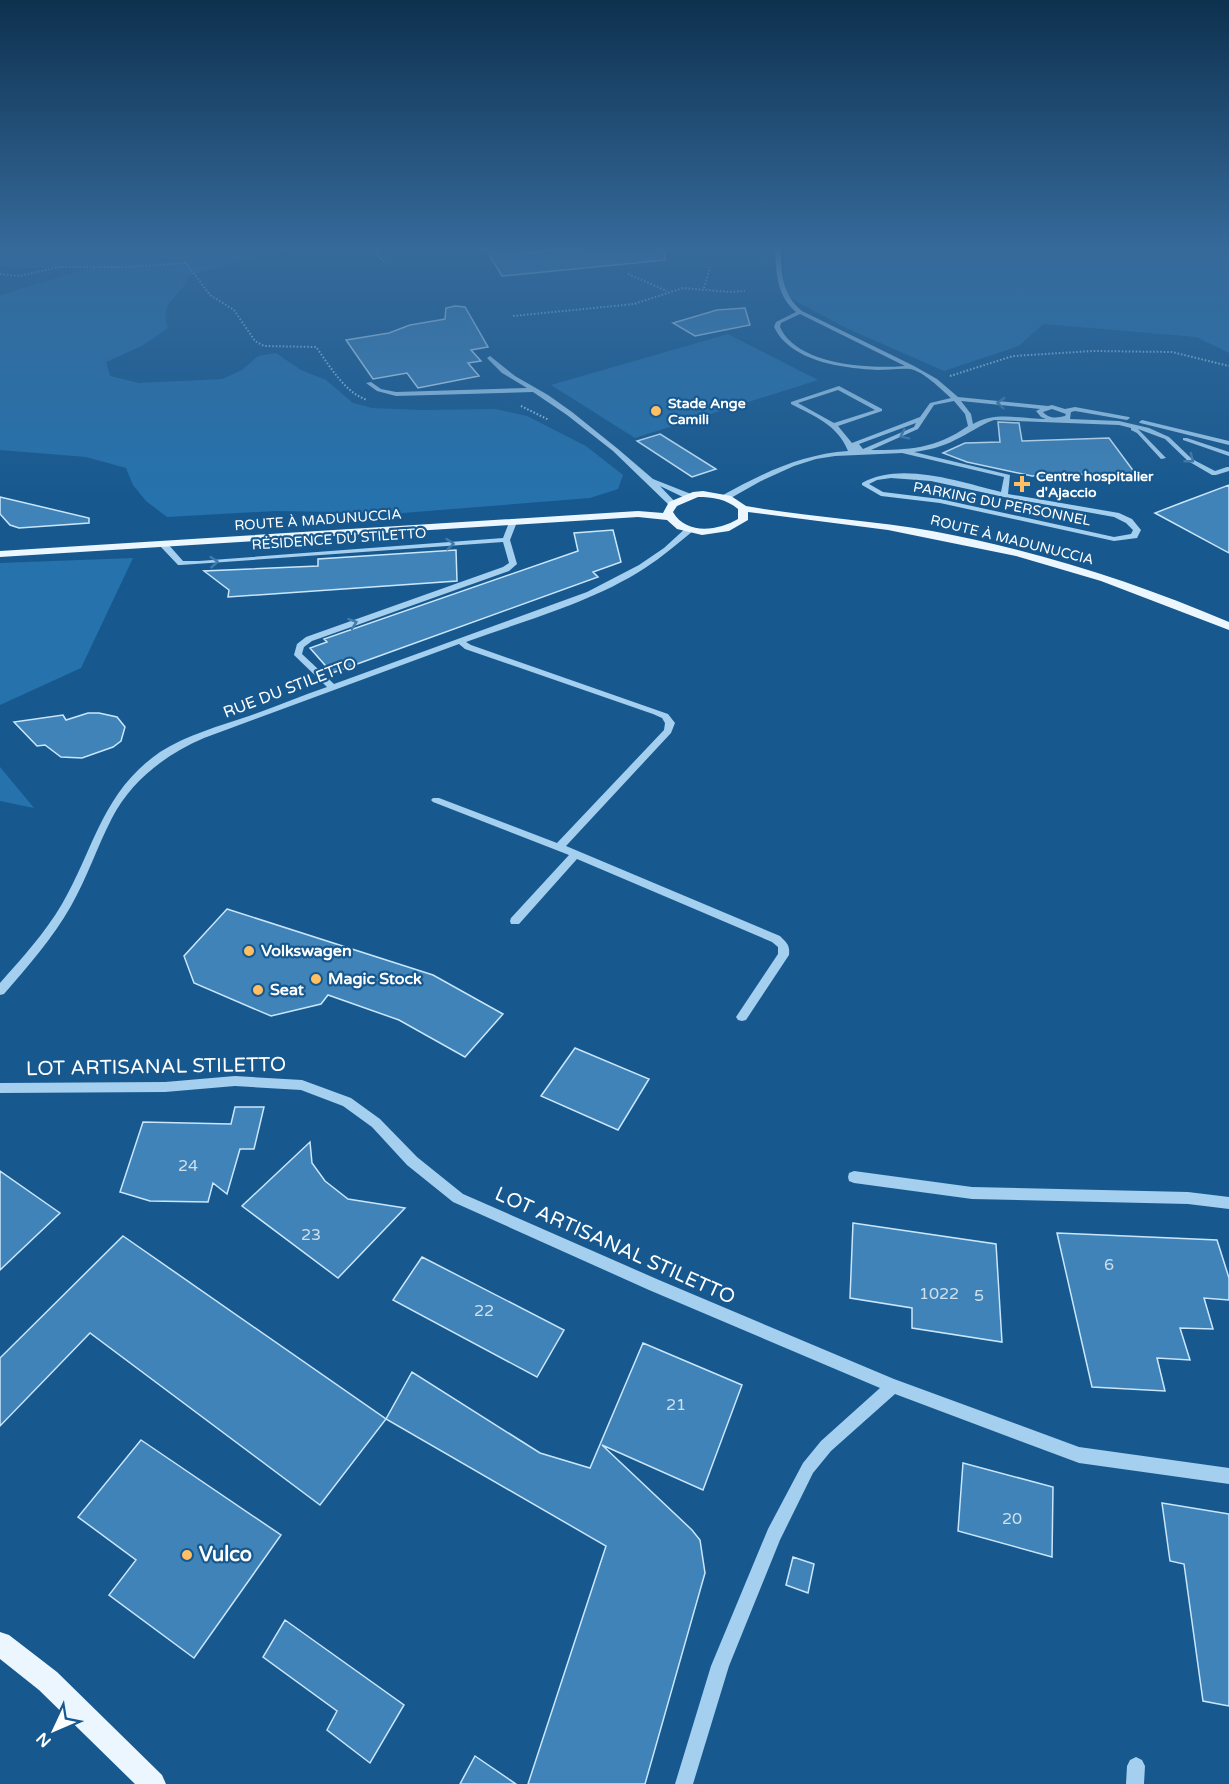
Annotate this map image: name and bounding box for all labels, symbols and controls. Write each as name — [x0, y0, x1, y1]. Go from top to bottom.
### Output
place label: Stade Ange Camili — [668, 395, 746, 428]
one-way arrow — [996, 397, 1005, 410]
marker: Stade Ange Camili — [649, 404, 663, 418]
one-way arrow — [899, 427, 910, 439]
one-way arrow — [1184, 452, 1195, 463]
place label: Centre hospitalier d'Ajaccio — [1036, 468, 1154, 501]
marker: Centre hospitalier d'Ajaccio — [1013, 475, 1031, 493]
street label: PARKING DU PERSONNEL — [912, 478, 1092, 530]
street label: ROUTE À MADUNUCCIA — [234, 506, 402, 534]
street label: ROUTE À MADUNUCCIA — [929, 511, 1095, 569]
street label: RÉSIDENCE DU STILETTO — [251, 524, 427, 554]
one-way arrow — [446, 538, 455, 551]
one-way arrow — [210, 555, 219, 568]
one-way arrow — [347, 618, 358, 631]
street label: RUE DU STILETTO — [220, 653, 360, 723]
place label: Volkswagen — [261, 941, 352, 961]
marker: Volkswagen — [242, 944, 256, 958]
place label: Magic Stock — [328, 969, 422, 989]
marker: Magic Stock — [309, 972, 323, 986]
place label: Seat — [270, 980, 305, 1000]
marker: Seat — [251, 983, 265, 997]
street label: LOT ARTISANAL STILETTO — [26, 1053, 286, 1081]
house number: 24 — [178, 1156, 198, 1176]
street label: LOT ARTISANAL STILETTO — [491, 1182, 739, 1310]
house number: 23 — [301, 1225, 321, 1245]
house number: 6 — [1104, 1255, 1114, 1275]
house number: 1022 — [919, 1284, 959, 1304]
house number: 5 — [974, 1286, 984, 1306]
house number: 22 — [474, 1301, 494, 1321]
house number: 21 — [666, 1395, 686, 1415]
house number: 20 — [1002, 1509, 1022, 1529]
place label: Vulco — [199, 1543, 252, 1567]
marker: Vulco — [180, 1548, 194, 1562]
north arrow — [24, 1700, 84, 1760]
text: N — [32, 1728, 56, 1751]

